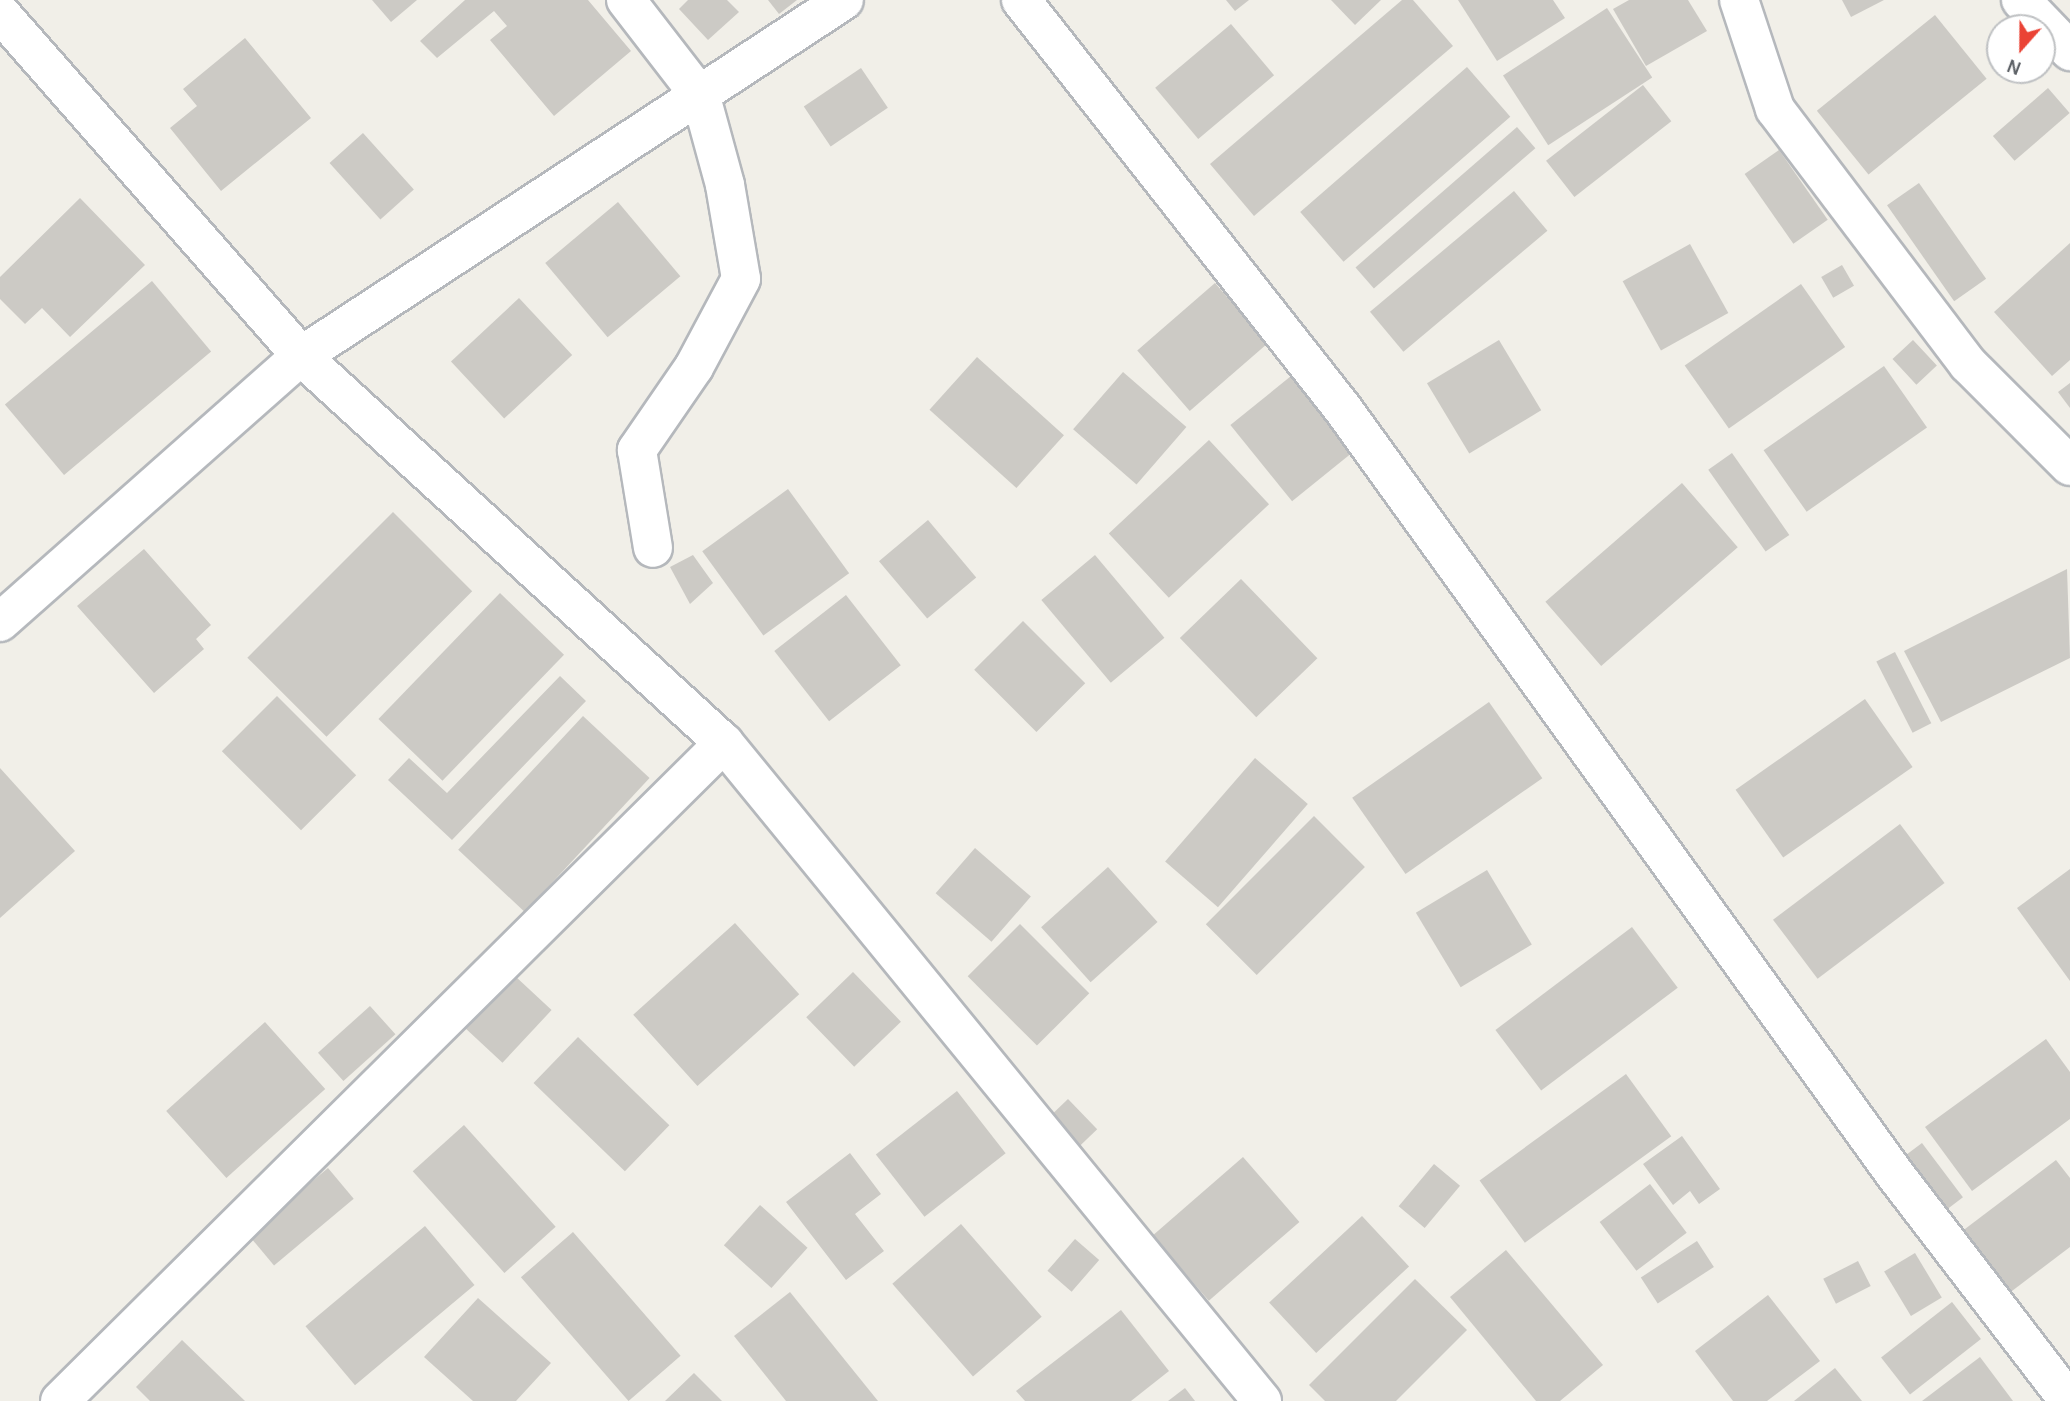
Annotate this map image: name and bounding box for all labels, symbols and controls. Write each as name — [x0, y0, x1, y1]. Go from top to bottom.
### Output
north arrow — [1986, 14, 2056, 84]
text: N — [2004, 54, 2024, 79]

